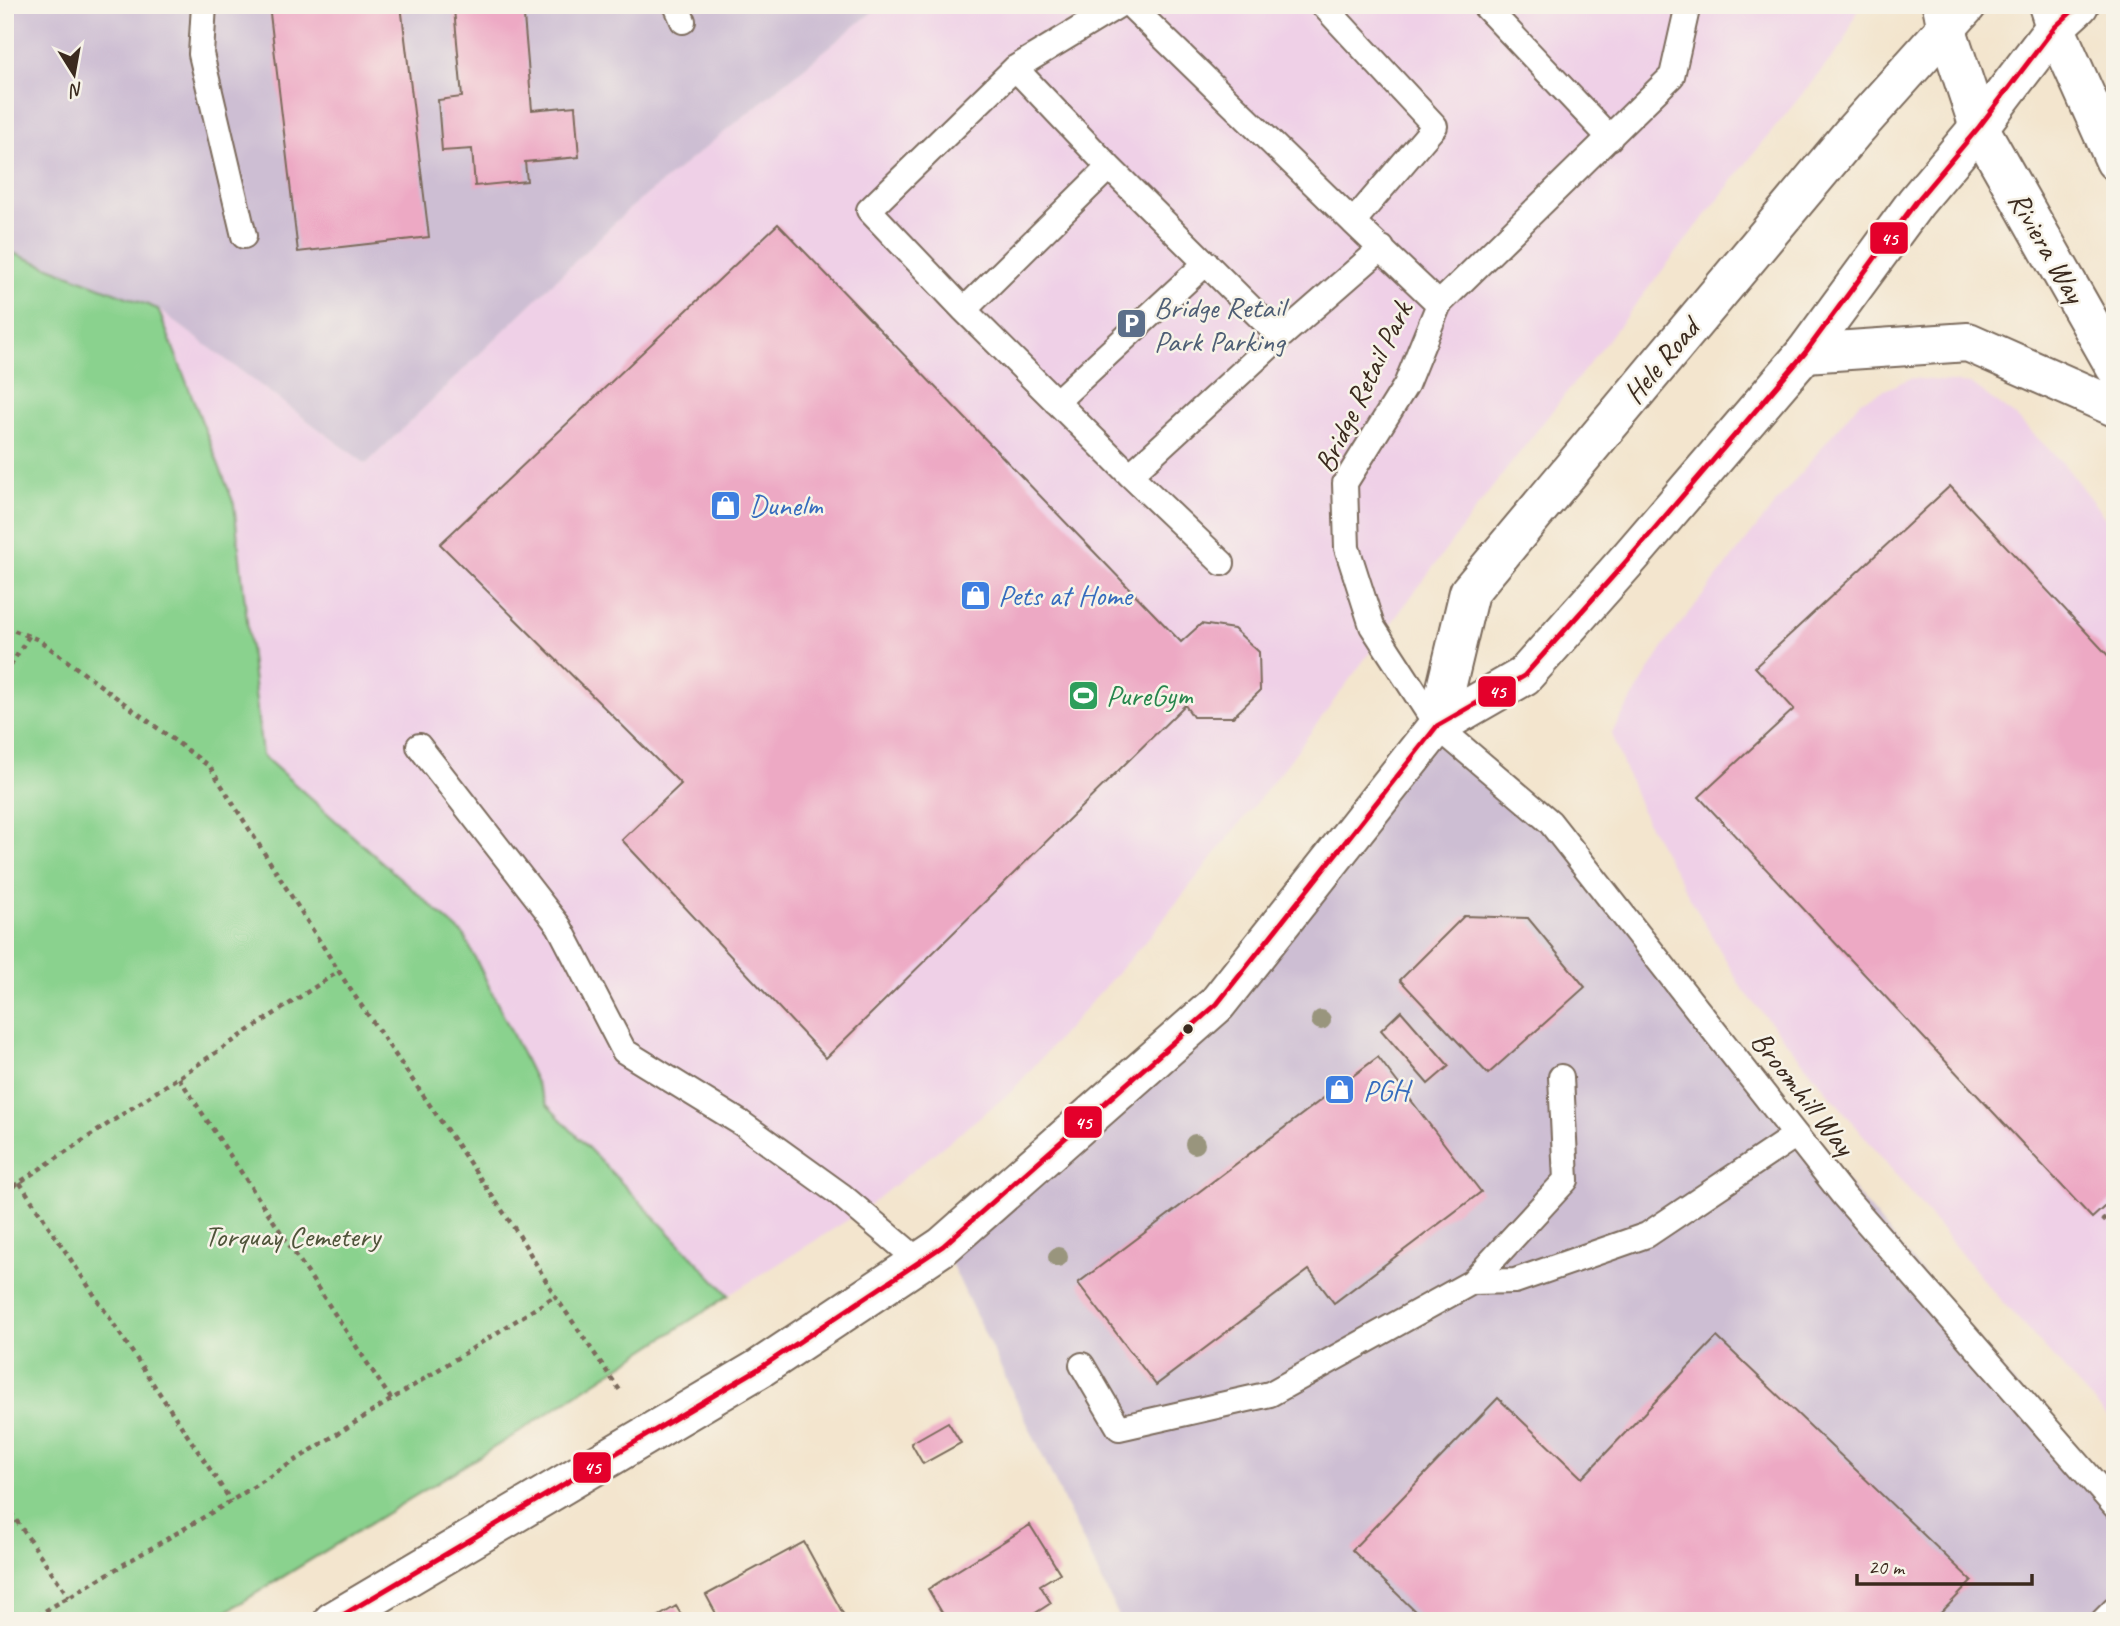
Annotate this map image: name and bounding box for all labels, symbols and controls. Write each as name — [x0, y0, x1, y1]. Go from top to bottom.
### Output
north arrow — [38, 38, 108, 108]
text: N — [66, 77, 85, 103]
street label: Riviera Way — [2000, 185, 2095, 312]
line badge: 45 — [1869, 221, 1909, 255]
text: 45 — [1881, 227, 1899, 251]
place label: Bridge Retail Park Parking — [1154, 288, 1290, 360]
street label: Bridge Retail Park — [1305, 294, 1422, 478]
parking icon: Bridge Retail Park Parking — [1114, 307, 1148, 341]
street label: Hele Road — [1614, 307, 1710, 411]
place label: Dunelm — [749, 486, 824, 524]
shop icon: Dunelm — [709, 488, 743, 522]
place label: Pets at Home — [998, 576, 1134, 614]
shop icon: Pets at Home — [958, 578, 992, 612]
line badge: 45 — [1477, 675, 1517, 708]
place label: PureGym — [1106, 676, 1194, 714]
sports icon: PureGym — [1066, 678, 1100, 712]
text: 45 — [1489, 680, 1507, 704]
unlabelled marker — [1181, 1022, 1195, 1036]
street label: Broomhill Way — [1743, 1023, 1865, 1165]
place label: PGH — [1363, 1071, 1414, 1109]
shop icon: PGH — [1323, 1073, 1357, 1107]
line badge: 45 — [1063, 1105, 1103, 1139]
text: 45 — [1075, 1111, 1093, 1135]
park label: Torquay Cemetery — [204, 1217, 383, 1255]
line badge: 45 — [572, 1451, 612, 1484]
text: 45 — [584, 1456, 602, 1480]
scale bar — [1857, 1542, 2032, 1586]
text: 20 m — [1868, 1554, 1906, 1580]

